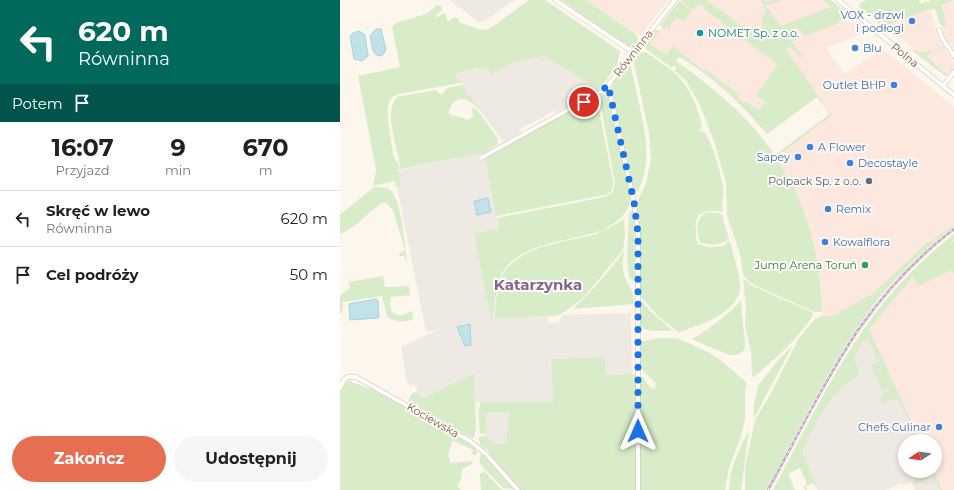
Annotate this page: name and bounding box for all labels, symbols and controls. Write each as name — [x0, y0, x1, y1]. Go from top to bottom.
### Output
place label: VOX - drzwi i podłogi — [840, 8, 904, 35]
text: 620 m — [78, 14, 169, 48]
icon: left — [12, 16, 64, 68]
marker: VOX - drzwi i podłogi — [907, 16, 917, 26]
place label: NOMET Sp. z o.o. — [708, 26, 799, 40]
street label: Równinna — [610, 27, 656, 79]
marker: NOMET Sp. z o.o. — [695, 28, 705, 38]
street label: Polna — [888, 40, 922, 70]
place label: Blu — [863, 41, 882, 55]
marker: Blu — [850, 43, 860, 53]
text: Równinna — [78, 48, 170, 70]
place label: Outlet BHP — [823, 78, 886, 92]
marker: Outlet BHP — [889, 80, 899, 90]
pin — [567, 85, 601, 119]
icon: arrive — [573, 91, 595, 113]
icon: arrive — [71, 92, 93, 114]
text: Potem — [12, 94, 63, 113]
text: 16:07 — [51, 133, 114, 162]
text: 9 — [170, 133, 186, 162]
text: 670 — [243, 133, 289, 162]
place label: A Flower — [818, 140, 866, 154]
marker: A Flower — [805, 142, 815, 152]
place label: Sapey — [757, 150, 790, 164]
marker: Sapey — [793, 152, 803, 162]
place label: Decostayle — [858, 156, 919, 170]
marker: Decostayle — [845, 158, 855, 168]
text: Przyjazd — [56, 162, 110, 178]
text: min — [165, 162, 191, 178]
text: m — [259, 162, 272, 178]
place label: Polpack Sp. z o.o. — [768, 174, 861, 188]
marker: Polpack Sp. z o.o. — [864, 176, 874, 186]
text: Skręć w lewo — [46, 201, 150, 220]
place label: Remix — [836, 202, 871, 216]
marker: Remix — [823, 204, 833, 214]
icon: left — [12, 208, 34, 230]
text: 620 m — [281, 209, 328, 228]
text: Równinna — [46, 220, 112, 236]
place label: Kowalflora — [833, 235, 890, 249]
marker: Kowalflora — [820, 237, 830, 247]
place label: Jump Arena Toruń — [754, 258, 857, 272]
marker: Jump Arena Toruń — [860, 260, 870, 270]
icon: arrive — [12, 264, 34, 286]
text: Cel podróży — [46, 265, 138, 284]
text: 50 m — [290, 265, 328, 284]
district label: Katarzynka — [494, 275, 582, 294]
street label: Kociewska — [404, 399, 462, 441]
position arrow — [617, 410, 659, 452]
place label: Chefs Culinar — [858, 420, 931, 434]
marker: Chefs Culinar — [934, 422, 944, 432]
north arrow — [898, 434, 942, 478]
map controls — [898, 434, 942, 478]
button: Zakończ — [12, 436, 166, 482]
button: Udostępnij — [174, 436, 328, 482]

